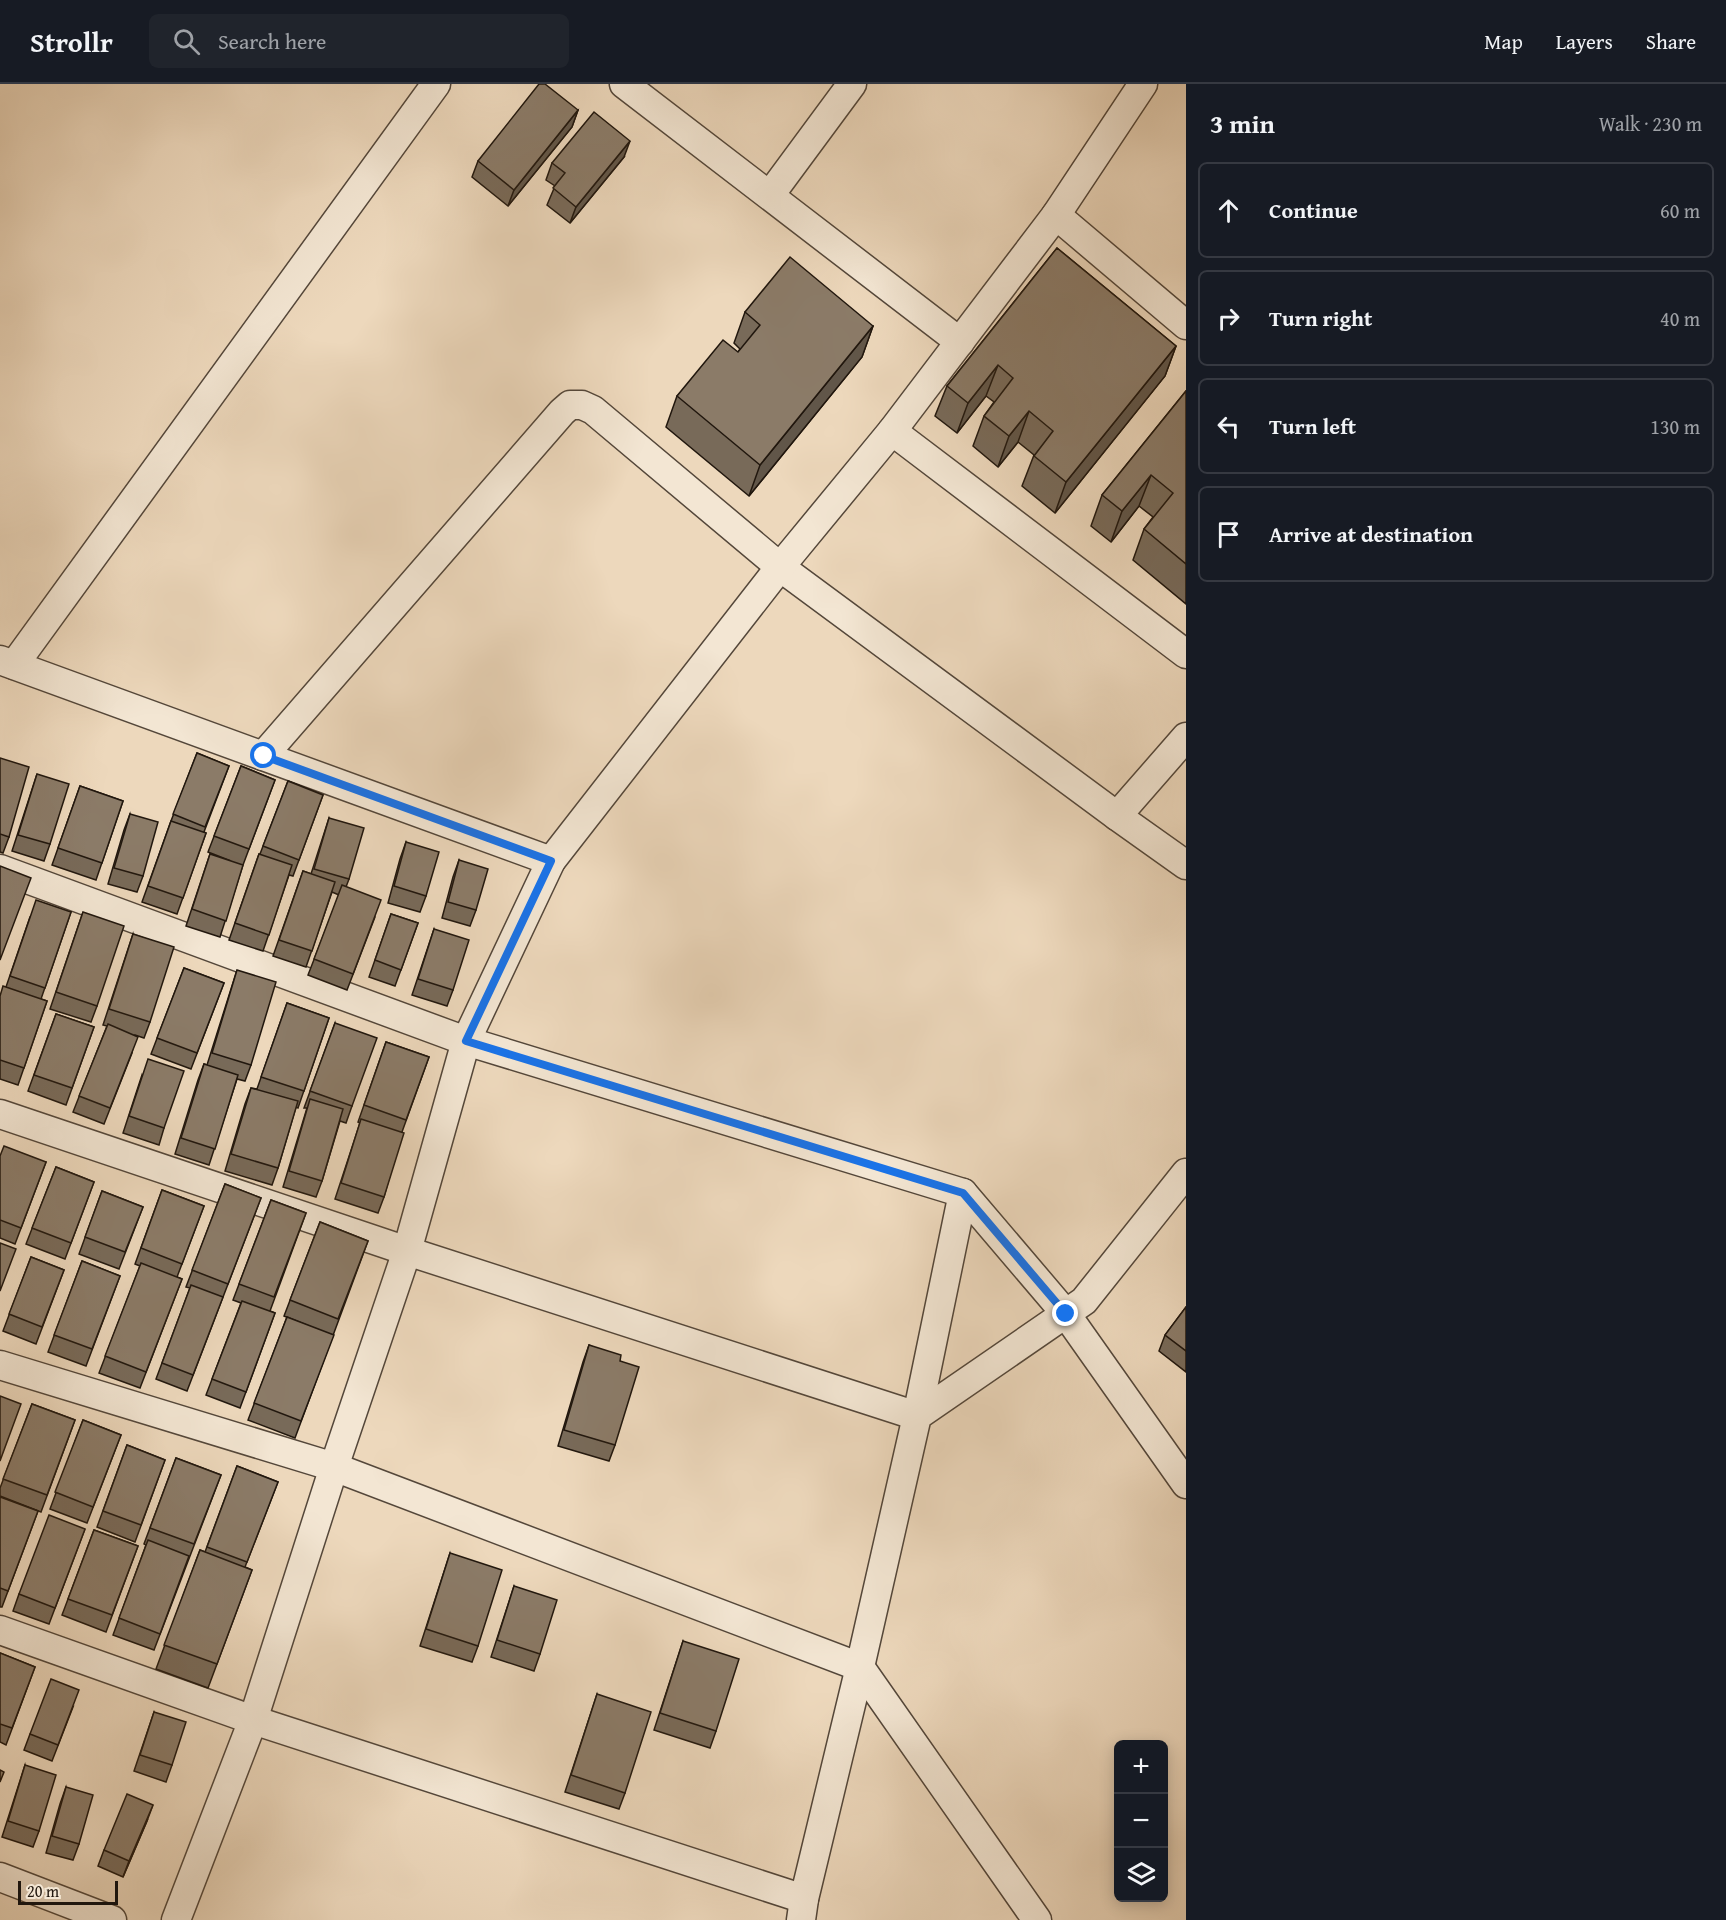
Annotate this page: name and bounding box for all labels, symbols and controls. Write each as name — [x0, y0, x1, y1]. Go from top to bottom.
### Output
search box — [149, 14, 569, 68]
text: Strollr — [30, 21, 113, 62]
icon: search — [170, 25, 203, 58]
text: Search here — [218, 25, 326, 57]
text: Map — [1484, 26, 1523, 57]
text: Layers — [1556, 26, 1613, 57]
text: Share — [1646, 26, 1696, 57]
text: 3 min — [1210, 104, 1275, 143]
text: Walk · 230 m — [1599, 109, 1702, 138]
icon: ahead — [1212, 194, 1245, 227]
text: Continue — [1269, 194, 1358, 226]
text: 60 m — [1660, 196, 1700, 225]
icon: right — [1212, 302, 1245, 335]
text: Turn right — [1269, 302, 1372, 334]
text: 40 m — [1660, 304, 1700, 333]
icon: left — [1212, 410, 1245, 443]
text: Turn left — [1269, 410, 1356, 442]
text: 130 m — [1650, 412, 1700, 441]
icon: arrive — [1212, 518, 1245, 551]
text: Arrive at destination — [1269, 518, 1473, 550]
route start — [250, 742, 276, 768]
route end — [1052, 1300, 1078, 1326]
map controls — [1114, 1740, 1168, 1902]
button: + — [1114, 1740, 1168, 1794]
button: − — [1114, 1794, 1168, 1848]
button: layers — [1114, 1848, 1168, 1902]
scale bar — [18, 1878, 118, 1906]
text: 20 m — [27, 1879, 59, 1903]

